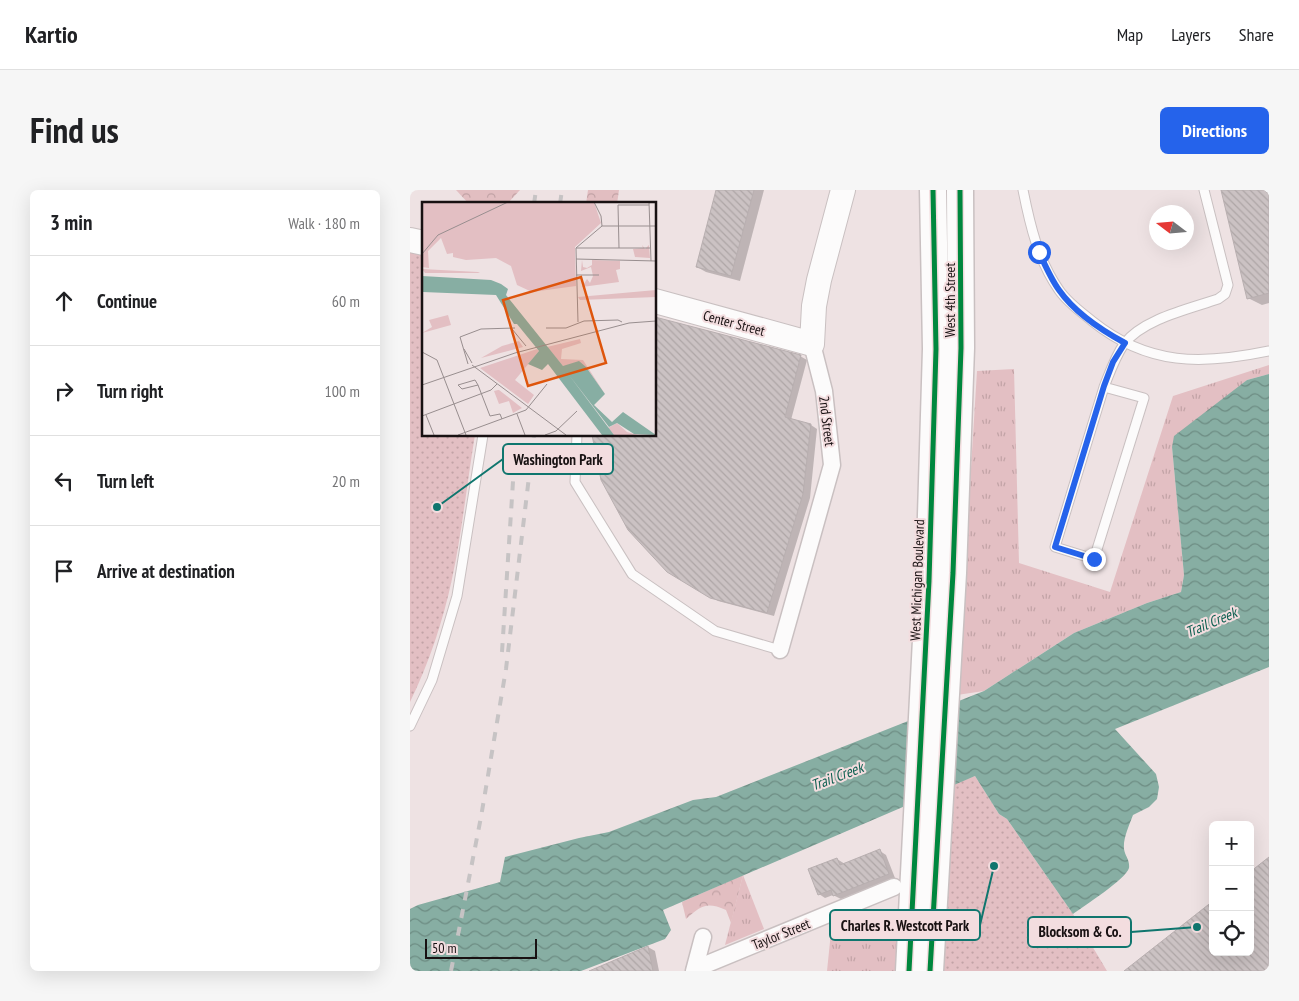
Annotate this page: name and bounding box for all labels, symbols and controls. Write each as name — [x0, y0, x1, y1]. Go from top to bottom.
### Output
text: Kartio — [25, 19, 78, 50]
text: Map — [1117, 23, 1143, 46]
text: Layers — [1171, 23, 1211, 46]
text: Share — [1239, 23, 1274, 46]
text: Find us — [30, 107, 119, 153]
button: Directions — [1160, 107, 1269, 154]
inset map — [422, 202, 656, 436]
north arrow — [1149, 205, 1194, 250]
text: 3 min — [50, 209, 92, 236]
text: Walk · 180 m — [288, 213, 360, 233]
route start — [1028, 241, 1051, 264]
street label: West 4th Street — [941, 263, 959, 337]
icon: ahead — [50, 287, 78, 315]
text: Continue — [97, 289, 157, 313]
text: 60 m — [332, 291, 360, 311]
street label: Center Street — [701, 306, 767, 340]
icon: right — [50, 377, 78, 405]
text: Turn right — [97, 379, 163, 403]
text: 100 m — [325, 381, 360, 401]
street label: 2nd Street — [815, 395, 839, 447]
callout: Washington Park — [503, 444, 613, 474]
text: Washington Park — [512, 450, 604, 469]
icon: left — [50, 467, 78, 495]
text: Turn left — [97, 469, 154, 493]
text: 20 m — [332, 471, 360, 491]
street label: West Michigan Boulevard — [906, 519, 928, 641]
route end — [1083, 548, 1106, 571]
icon: arrive — [50, 557, 78, 585]
text: Arrive at destination — [97, 559, 235, 583]
water label: Trail Creek — [1182, 602, 1242, 641]
water label: Trail Creek — [808, 757, 868, 795]
map controls — [1209, 821, 1254, 956]
button: + — [1209, 821, 1254, 866]
button: − — [1209, 866, 1254, 911]
callout: Charles R. Westcott Park — [830, 910, 980, 940]
button: locate — [1209, 911, 1254, 956]
street label: Taylor Street — [749, 914, 813, 954]
text: Charles R. Westcott Park — [841, 916, 970, 935]
callout: Blocksom & Co. — [1028, 917, 1131, 947]
text: Blocksom & Co. — [1038, 922, 1122, 941]
scale bar — [425, 936, 538, 959]
text: 50 m — [432, 939, 457, 957]

